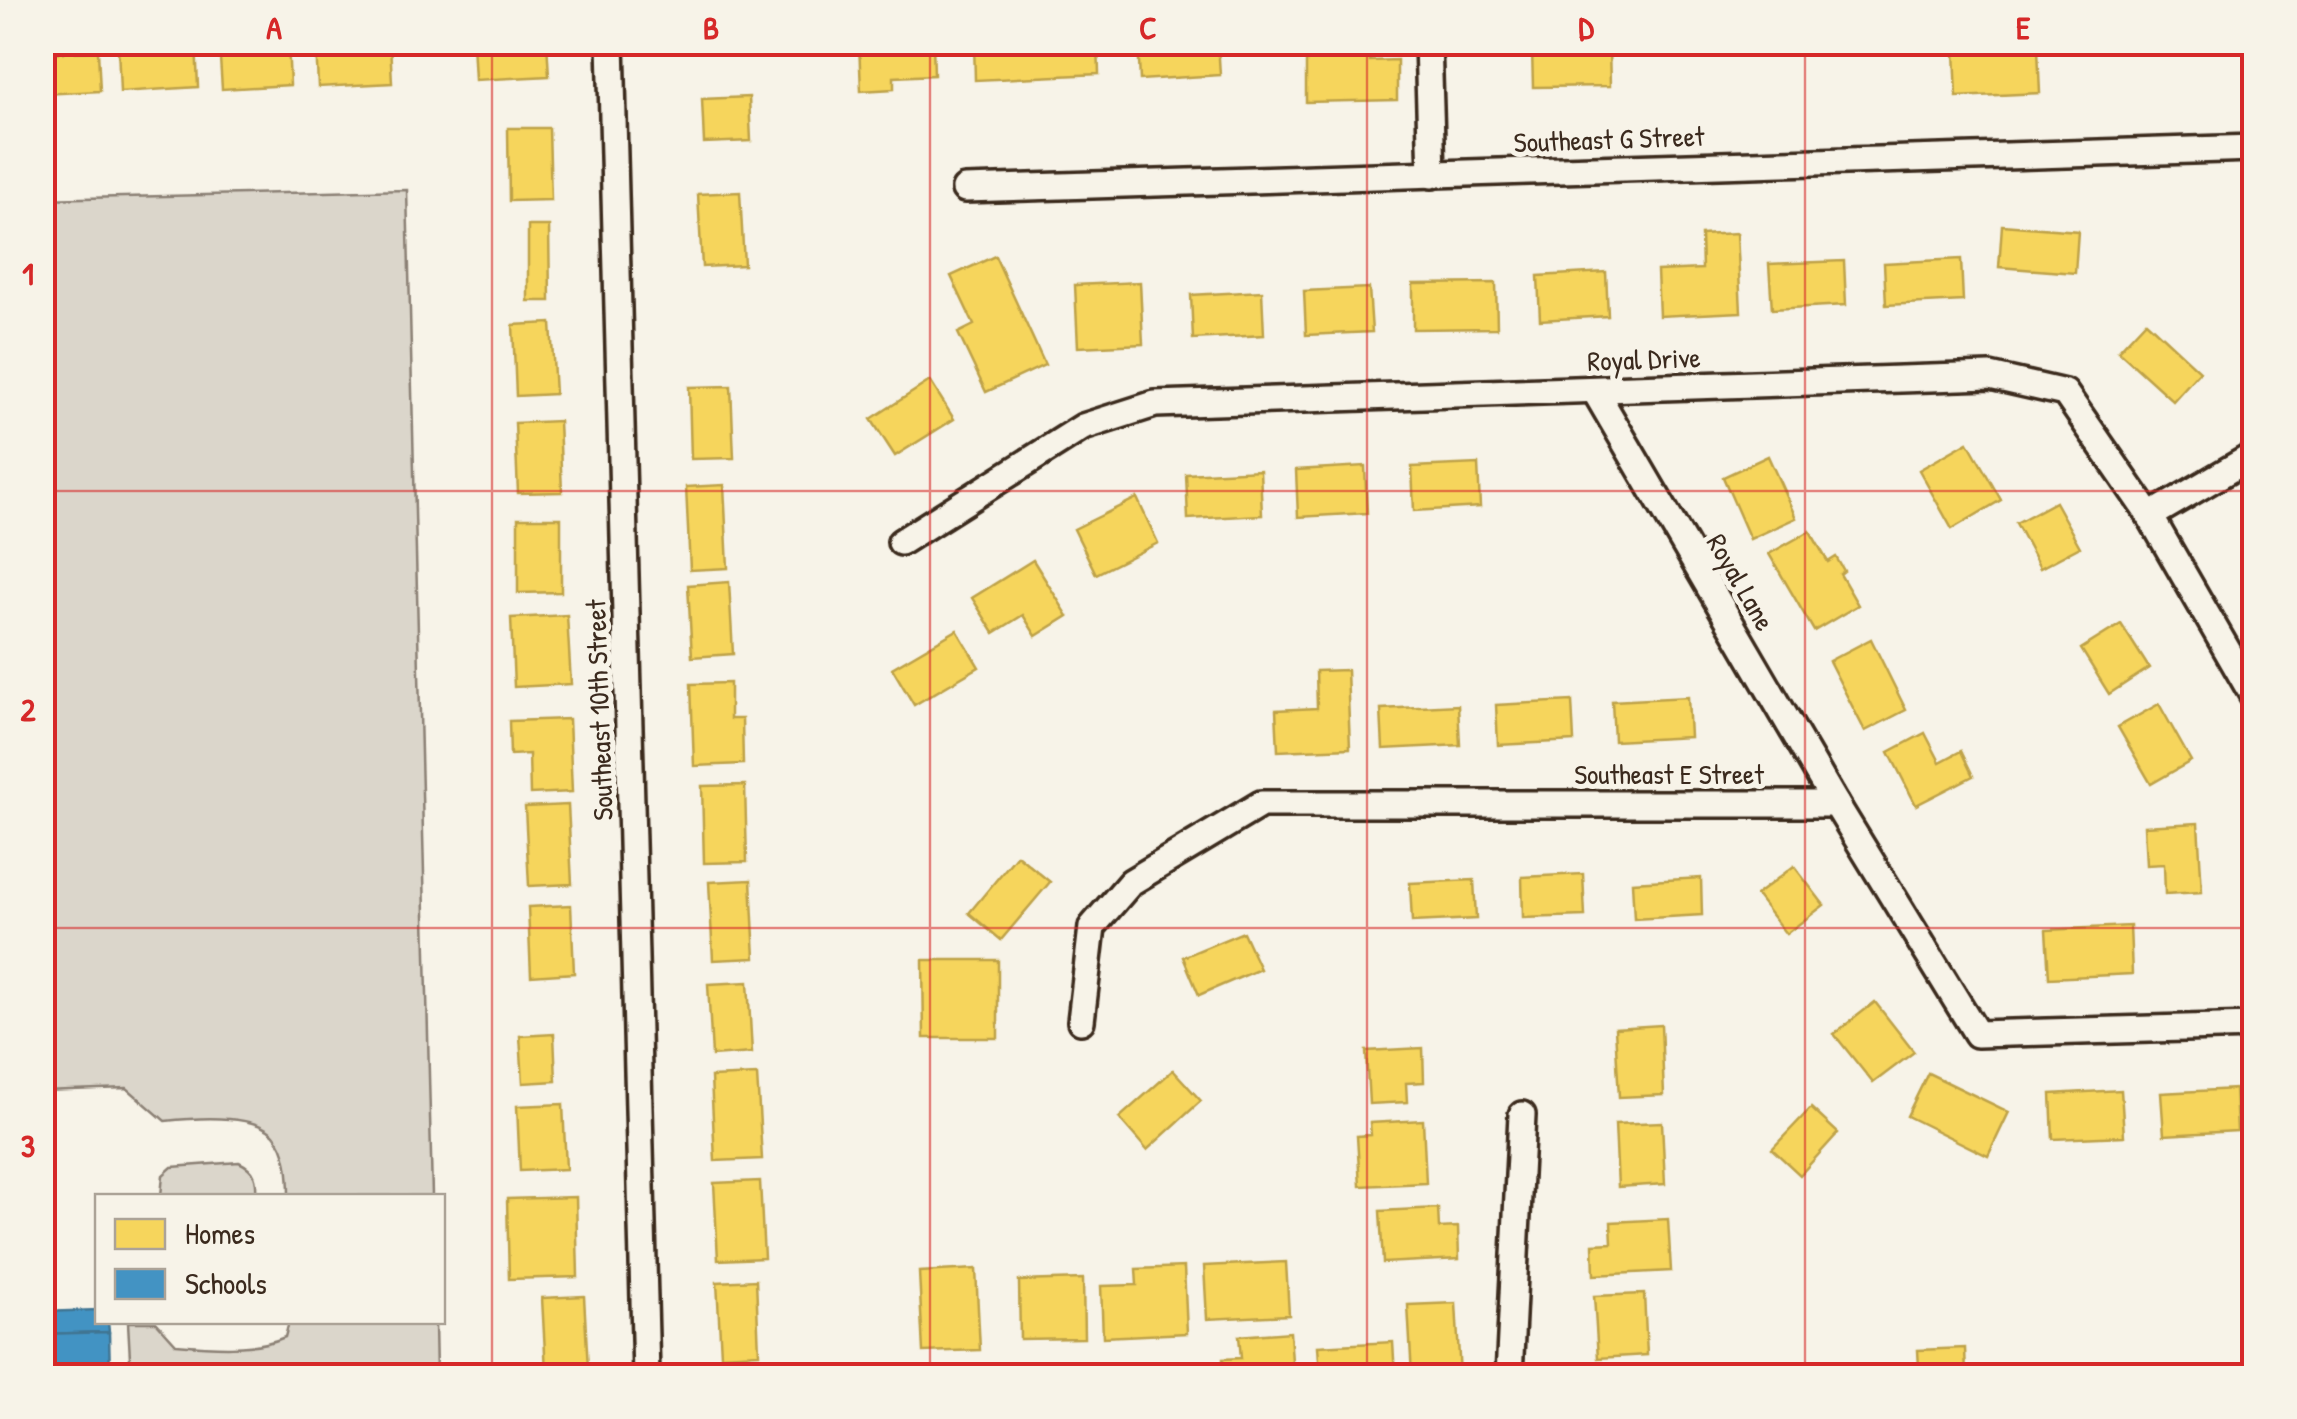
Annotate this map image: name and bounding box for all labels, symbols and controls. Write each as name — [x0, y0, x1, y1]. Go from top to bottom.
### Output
text: A — [266, 6, 282, 49]
text: B — [703, 6, 719, 49]
text: C — [1139, 6, 1157, 49]
text: D — [1578, 6, 1594, 49]
text: E — [2016, 6, 2031, 49]
street label: Southeast G Street — [1513, 117, 1705, 161]
text: 1 — [22, 252, 34, 295]
street label: Royal Drive — [1587, 338, 1701, 380]
street label: Royal Lane — [1698, 527, 1784, 637]
street label: Southeast 10th Street — [576, 598, 622, 821]
text: 2 — [21, 688, 37, 731]
street label: Southeast E Street — [1574, 755, 1764, 793]
text: 3 — [21, 1124, 35, 1167]
legend — [95, 1194, 445, 1324]
text: Homes — [185, 1213, 255, 1253]
text: Schools — [185, 1263, 267, 1303]

